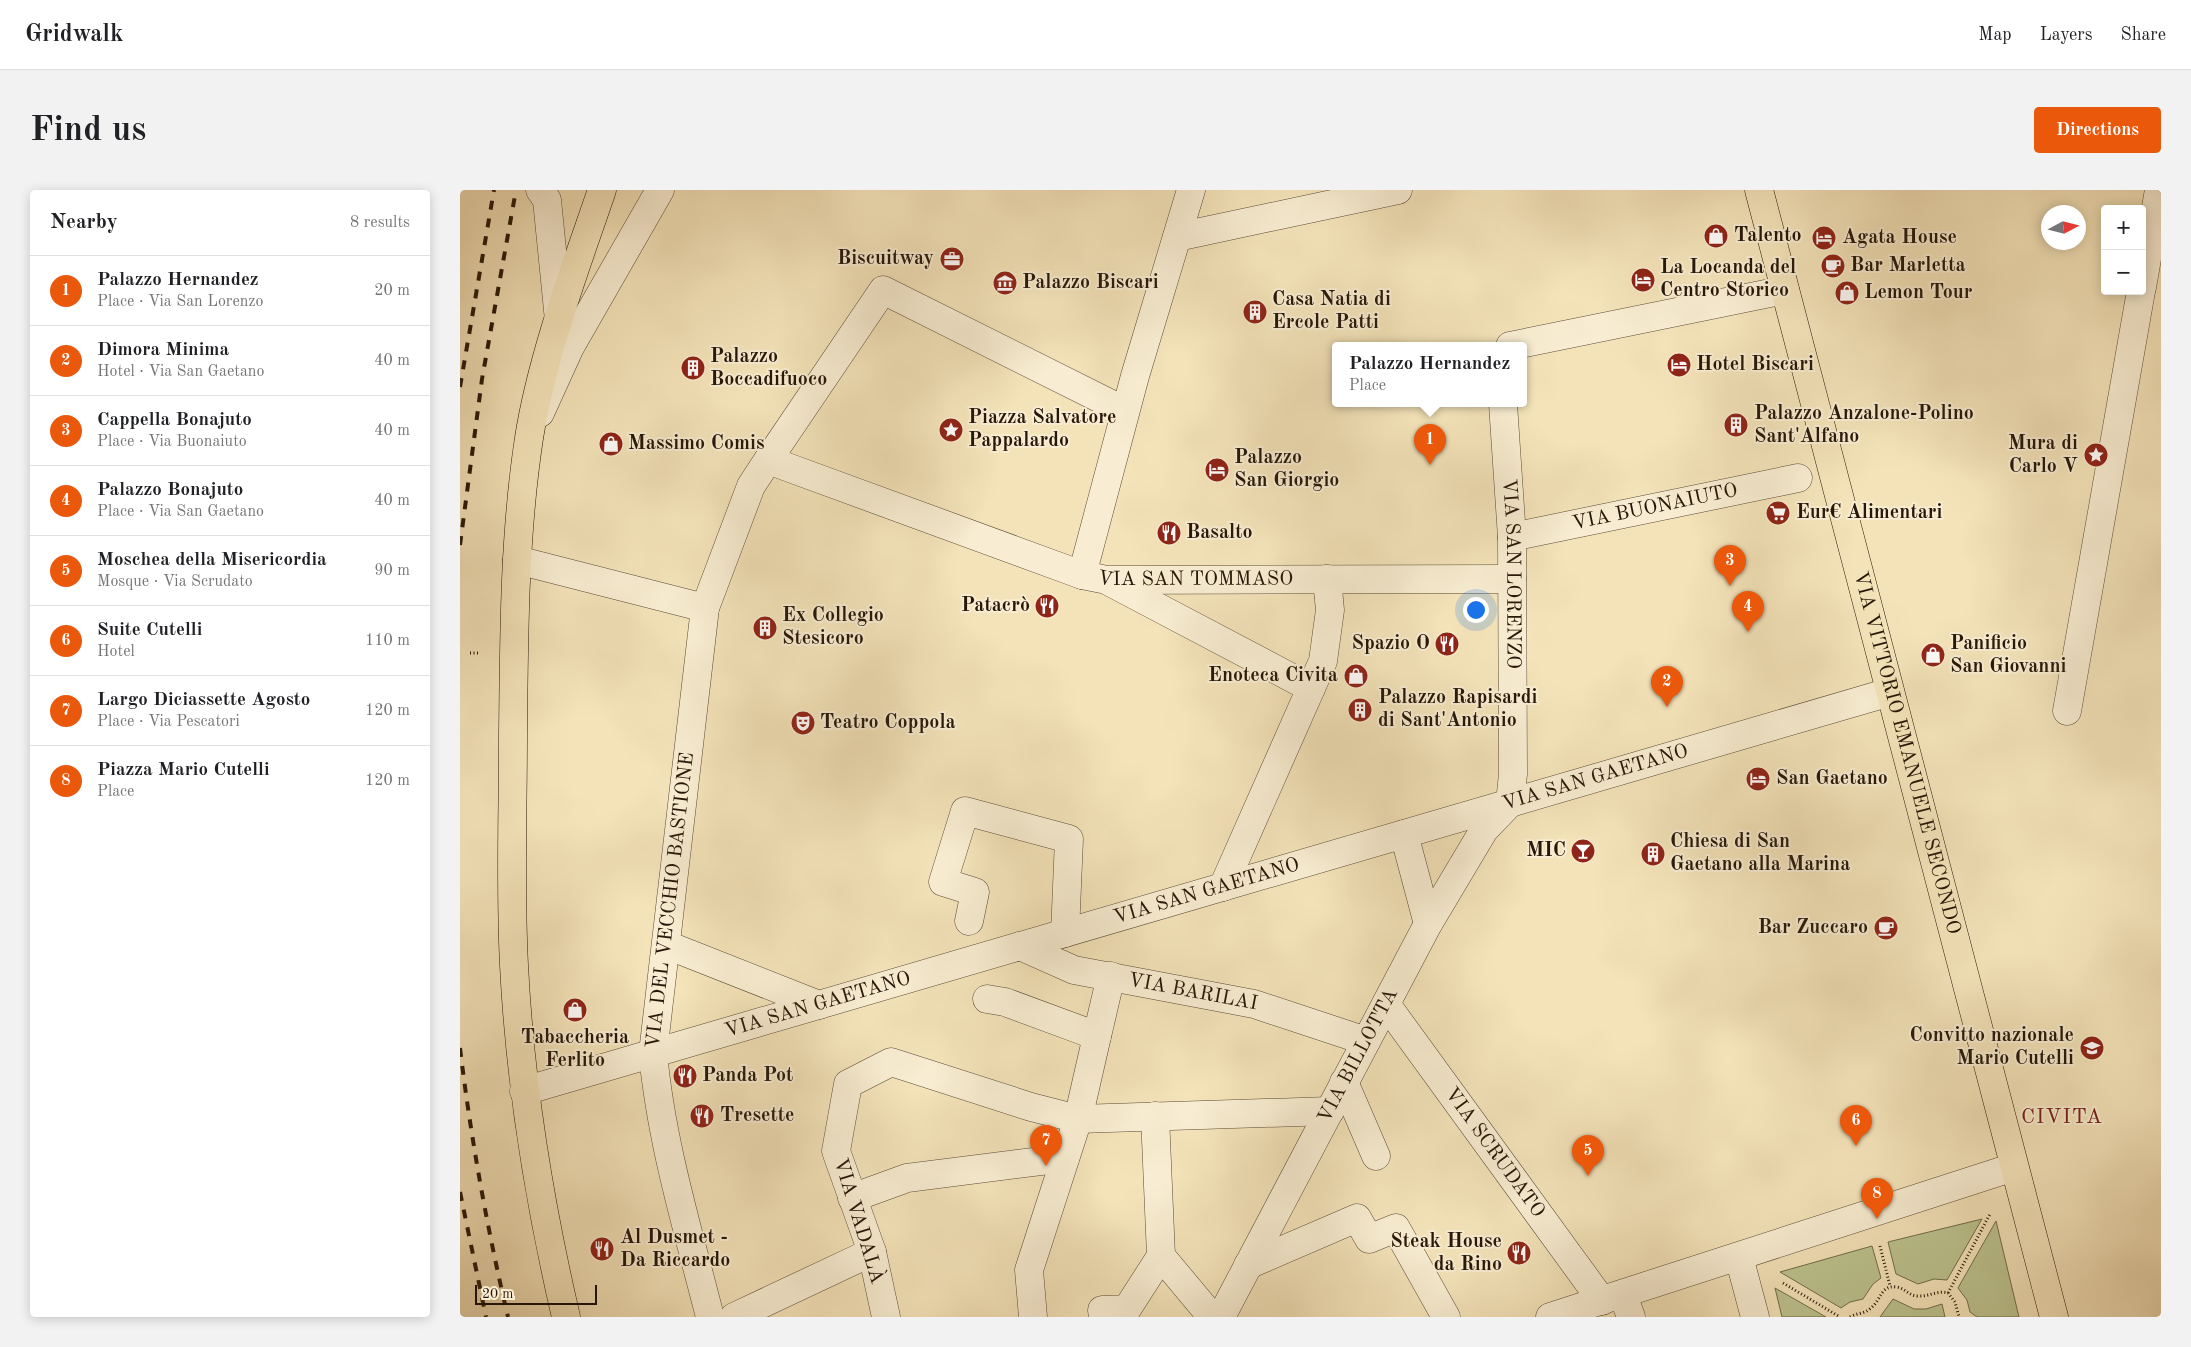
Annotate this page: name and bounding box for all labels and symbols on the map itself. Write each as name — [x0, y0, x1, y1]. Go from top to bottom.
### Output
north arrow — [2041, 205, 2086, 250]
shop icon: Talento — [1703, 223, 1729, 249]
hotel icon: Agata House — [1811, 225, 1837, 251]
place label: Talento — [1734, 226, 1802, 246]
place label: Agata House — [1842, 228, 1957, 248]
office icon: Biscuitway — [939, 246, 965, 272]
place label: Biscuitway — [837, 249, 934, 269]
cafe icon: Bar Marletta — [1820, 253, 1846, 279]
place label: Bar Marletta — [1850, 256, 1966, 276]
place label: La Locanda del Centro Storico — [1660, 258, 1796, 301]
hotel icon: La Locanda del Centro Storico — [1630, 267, 1656, 293]
museum icon: Palazzo Biscari — [992, 270, 1018, 296]
place label: Palazzo Biscari — [1022, 273, 1159, 293]
shop icon: Lemon Tour — [1834, 280, 1860, 306]
place label: Lemon Tour — [1864, 283, 1973, 303]
place label: Casa Natia di Ercole Patti — [1272, 290, 1391, 333]
building icon: Casa Natia di Ercole Patti — [1242, 299, 1268, 325]
place label: Palazzo Boccadifuoco — [710, 347, 827, 390]
hotel icon: Hotel Biscari — [1666, 352, 1692, 378]
building icon: Palazzo Boccadifuoco — [680, 355, 706, 381]
place label: Hotel Biscari — [1696, 355, 1814, 375]
place label: Palazzo Anzalone-Polino Sant'Alfano — [1754, 404, 1974, 447]
place label: Piazza Salvatore Pappalardo — [968, 408, 1116, 451]
building icon: Palazzo Anzalone-Polino Sant'Alfano — [1723, 412, 1749, 438]
place icon: Piazza Salvatore Pappalardo — [938, 417, 964, 443]
pin: 1 — [1414, 424, 1446, 465]
shop icon: Massimo Comis — [598, 431, 624, 457]
place label: Massimo Comis — [628, 434, 765, 454]
place label: Mura di Carlo V — [2008, 434, 2078, 477]
place icon: Mura di Carlo V — [2083, 442, 2109, 468]
place label: Palazzo San Giorgio — [1234, 448, 1339, 491]
hotel icon: Palazzo San Giorgio — [1204, 457, 1230, 483]
street label: VIA SAN LORENZO — [1498, 478, 1523, 669]
street label: VIA BUONAIUTO — [1570, 481, 1740, 534]
supermarket icon: Eur€ Alimentari — [1765, 500, 1791, 526]
place label: Eur€ Alimentari — [1796, 503, 1943, 523]
restaurant icon: Basalto — [1156, 520, 1182, 546]
place label: Basalto — [1186, 523, 1253, 543]
pin: 3 — [1714, 545, 1746, 586]
street label: VIA SAN TOMMASO — [1095, 568, 1293, 591]
street label: VIA VITTORIO EMANUELE SECONDO — [1849, 570, 1963, 937]
pin: 4 — [1732, 591, 1764, 632]
restaurant icon: Patacrò — [1034, 593, 1060, 619]
place label: Patacrò — [961, 596, 1030, 616]
your location — [1463, 597, 1489, 623]
place label: Ex Collegio Stesicoro — [782, 606, 884, 649]
building icon: Ex Collegio Stesicoro — [752, 615, 778, 641]
restaurant icon: Spazio O — [1434, 631, 1460, 657]
place label: Spazio O — [1352, 634, 1430, 654]
place label: Panificio San Giovanni — [1950, 634, 2067, 677]
shop icon: Panificio San Giovanni — [1920, 642, 1946, 668]
shop icon: Enoteca Civita — [1343, 663, 1369, 689]
place label: Enoteca Civita — [1208, 666, 1338, 686]
pin: 2 — [1651, 666, 1683, 707]
place label: Palazzo Rapisardi di Sant'Antonio — [1378, 688, 1537, 731]
building icon: Palazzo Rapisardi di Sant'Antonio — [1347, 697, 1373, 723]
theatre icon: Teatro Coppola — [790, 710, 816, 736]
place label: Teatro Coppola — [820, 713, 956, 733]
street label: VIA SAN GAETANO — [1500, 741, 1691, 815]
street label: VIA DEL VECCHIO BASTIONE — [644, 751, 698, 1050]
hotel icon: San Gaetano — [1745, 766, 1771, 792]
place label: San Gaetano — [1776, 769, 1888, 789]
place label: Chiesa di San Gaetano alla Marina — [1670, 832, 1850, 875]
bar icon: MIC — [1570, 838, 1596, 864]
place label: MIC — [1526, 841, 1566, 861]
building icon: Chiesa di San Gaetano alla Marina — [1640, 841, 1666, 867]
street label: VIA SAN GAETANO — [1111, 855, 1302, 928]
cafe icon: Bar Zuccaro — [1873, 915, 1899, 941]
place label: Bar Zuccaro — [1758, 918, 1868, 938]
street label: VIA SAN GAETANO — [722, 969, 913, 1042]
street label: VIA BARILAI — [1126, 970, 1259, 1014]
street label: VIA BILLOTTA — [1315, 985, 1402, 1127]
shop icon: Tabaccheria Ferlito — [562, 997, 588, 1023]
place label: Convitto nazionale Mario Cutelli — [1909, 1026, 2074, 1069]
place label: Tabaccheria Ferlito — [521, 1028, 629, 1071]
school or university icon: Convitto nazionale Mario Cutelli — [2079, 1035, 2105, 1061]
restaurant icon: Panda Pot — [672, 1063, 698, 1089]
place label: Panda Pot — [702, 1066, 793, 1086]
street label: VIA SCRUDATO — [1440, 1084, 1548, 1222]
restaurant icon: Tresette — [689, 1103, 715, 1129]
pin: 6 — [1840, 1105, 1872, 1146]
place label: Tresette — [720, 1106, 794, 1126]
district label: CIVITA — [2021, 1107, 2103, 1128]
pin: 7 — [1030, 1125, 1062, 1166]
pin: 5 — [1572, 1135, 1604, 1176]
street label: VIA VADALÀ — [829, 1155, 889, 1286]
pin: 8 — [1861, 1178, 1893, 1219]
place label: Al Dusmet - Da Riccardo — [620, 1228, 730, 1271]
place label: Steak House da Rino — [1390, 1232, 1502, 1275]
restaurant icon: Al Dusmet - Da Riccardo — [589, 1236, 615, 1262]
restaurant icon: Steak House da Rino — [1506, 1240, 1532, 1266]
scale bar — [475, 1282, 598, 1305]

